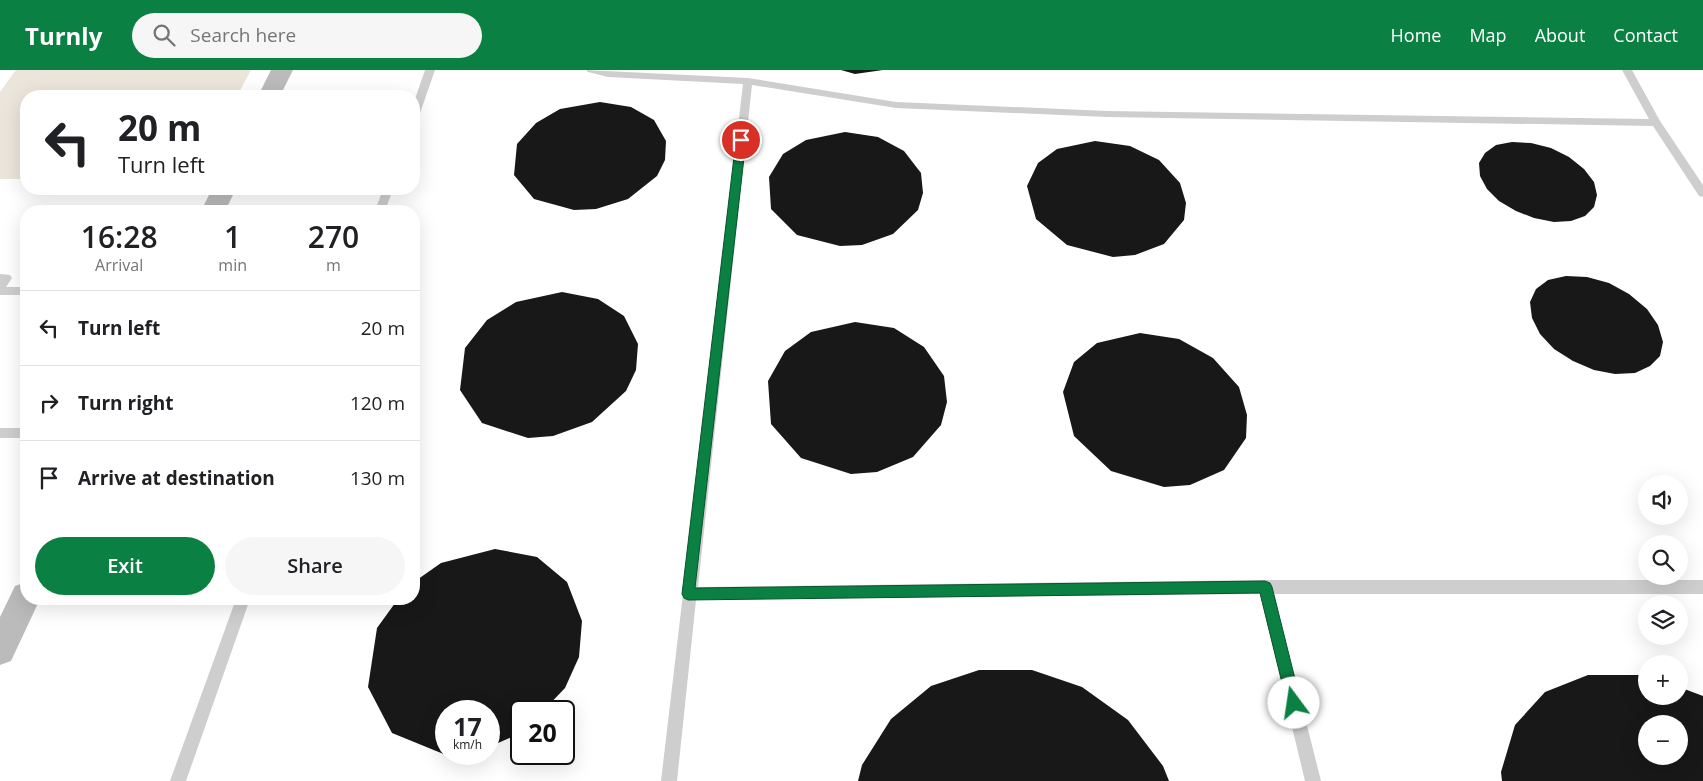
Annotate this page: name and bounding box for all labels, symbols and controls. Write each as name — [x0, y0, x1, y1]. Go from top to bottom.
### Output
search box — [132, 13, 482, 58]
text: Turnly — [25, 19, 102, 52]
icon: search — [150, 21, 178, 49]
text: Search here — [190, 22, 296, 48]
text: Home — [1391, 23, 1441, 47]
text: Map — [1469, 23, 1507, 47]
text: About — [1535, 23, 1585, 47]
text: Contact — [1613, 23, 1678, 47]
text: 20 m — [118, 104, 201, 151]
icon: left — [35, 110, 100, 175]
pin — [720, 119, 762, 161]
icon: arrive — [727, 126, 755, 154]
text: Turn left — [118, 149, 205, 179]
text: 16:28 — [81, 216, 158, 257]
text: 1 — [224, 216, 241, 257]
text: 270 — [308, 216, 359, 257]
text: Arrival — [95, 254, 143, 276]
text: min — [218, 254, 247, 276]
text: m — [326, 254, 341, 276]
icon: left — [35, 314, 63, 342]
text: Turn left — [78, 315, 160, 341]
text: 20 m — [361, 315, 405, 341]
icon: right — [35, 389, 63, 417]
text: Turn right — [78, 390, 173, 416]
text: 120 m — [350, 390, 405, 416]
icon: arrive — [35, 464, 63, 492]
text: Arrive at destination — [78, 465, 275, 491]
text: 130 m — [350, 465, 405, 491]
map controls — [1638, 475, 1688, 765]
button: sound — [1638, 475, 1688, 525]
button: search — [1638, 535, 1688, 585]
button: Exit — [35, 537, 215, 595]
button: Share — [225, 537, 405, 595]
button: layers — [1638, 595, 1688, 645]
button: + — [1638, 655, 1688, 705]
position arrow — [1267, 676, 1319, 728]
speed limit sign: 20 — [510, 700, 575, 765]
text: 17 — [453, 709, 482, 743]
button: − — [1638, 715, 1688, 765]
text: km/h — [453, 736, 482, 753]

